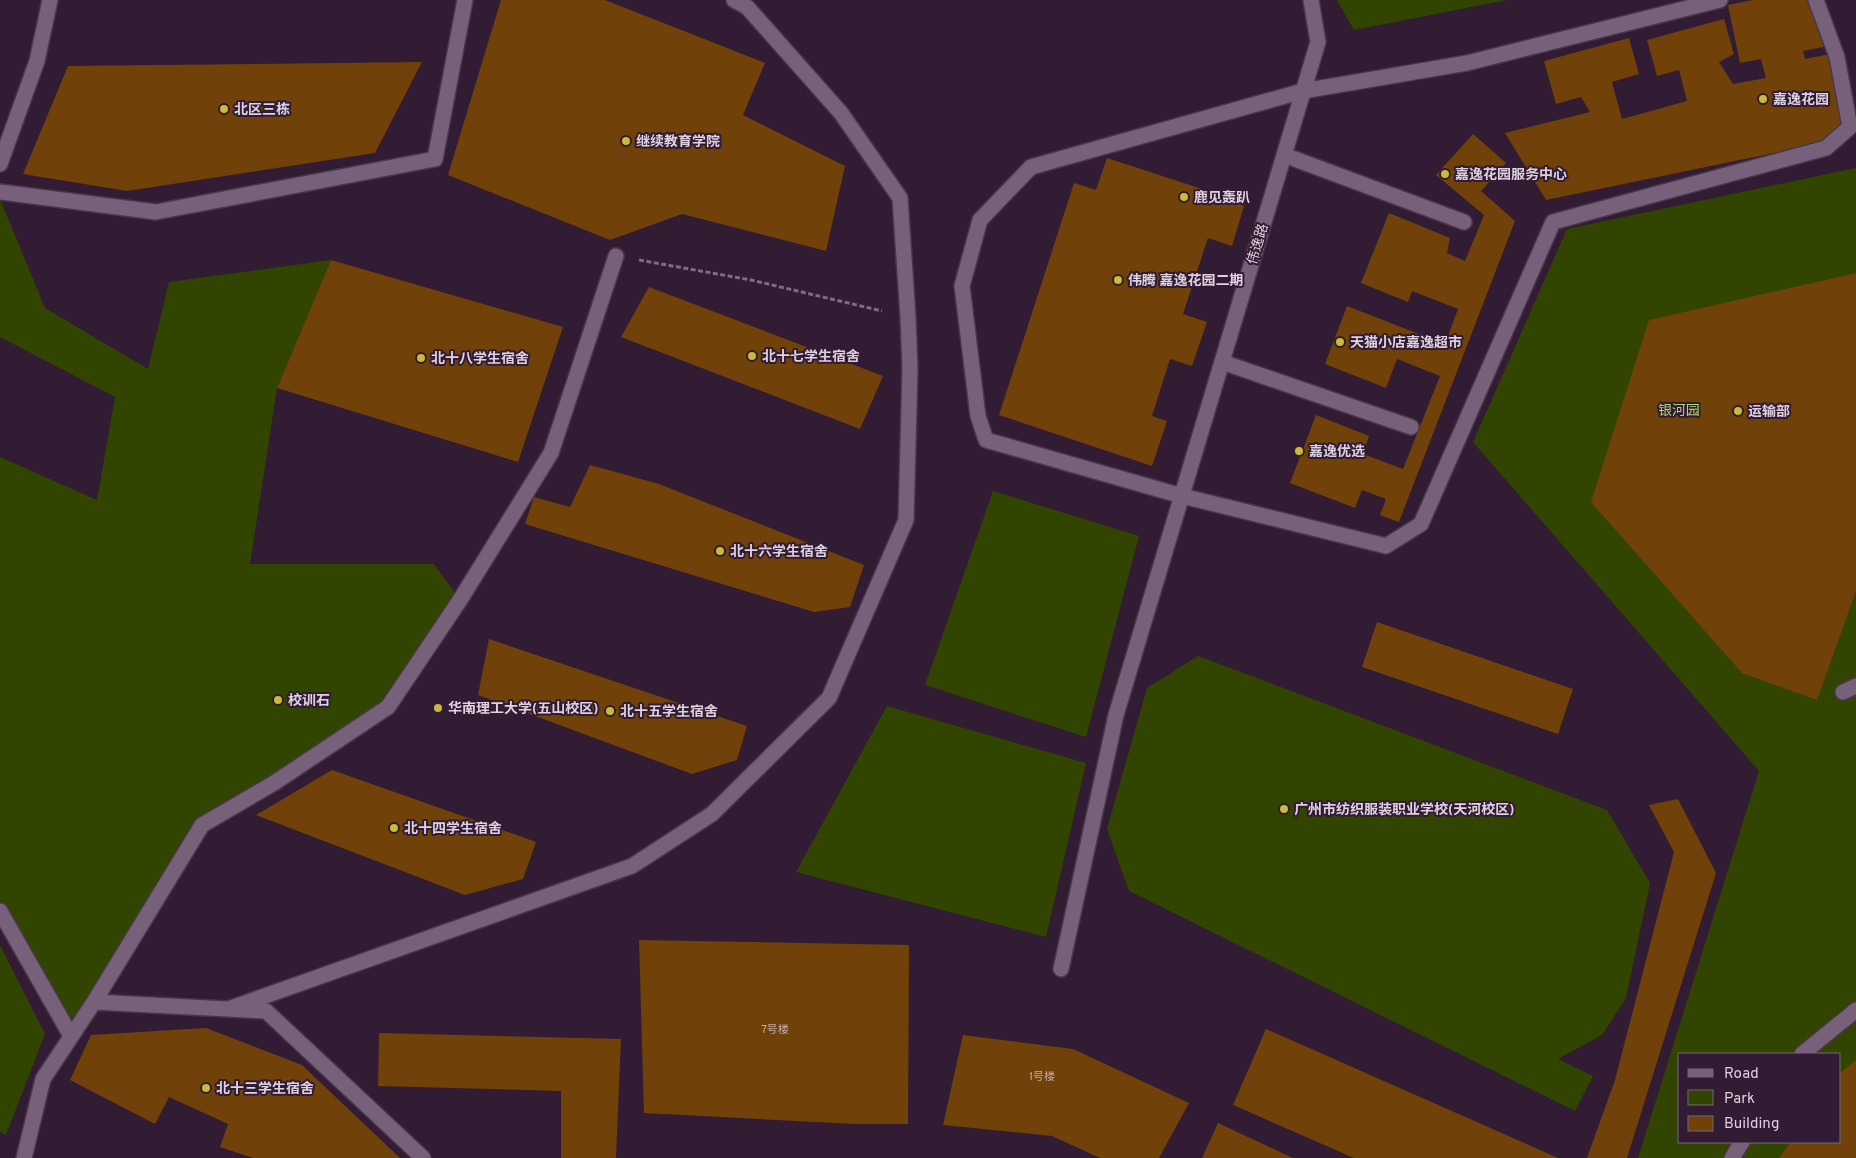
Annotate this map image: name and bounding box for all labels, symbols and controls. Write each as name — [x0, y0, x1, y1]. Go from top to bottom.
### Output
place label: 嘉逸花园 — [1773, 91, 1829, 109]
marker: 嘉逸花园 — [1757, 93, 1769, 105]
place label: 北区三栋 — [234, 101, 290, 119]
marker: 北区三栋 — [218, 103, 230, 115]
place label: 继续教育学院 — [636, 133, 720, 151]
marker: 继续教育学院 — [620, 135, 632, 147]
place label: 嘉逸花园服务中心 — [1455, 166, 1567, 184]
marker: 嘉逸花园服务中心 — [1439, 168, 1451, 180]
place label: 鹿见轰趴 — [1194, 189, 1250, 207]
marker: 鹿见轰趴 — [1178, 191, 1190, 203]
street label: 伟逸路 — [1244, 222, 1273, 267]
place label: 伟腾 嘉逸花园二期 — [1128, 272, 1244, 290]
marker: 伟腾 嘉逸花园二期 — [1112, 274, 1124, 286]
place label: 天猫小店嘉逸超市 — [1350, 334, 1462, 352]
marker: 天猫小店嘉逸超市 — [1334, 336, 1346, 348]
place label: 北十七学生宿舍 — [762, 348, 860, 366]
place label: 北十八学生宿舍 — [431, 350, 529, 368]
marker: 北十七学生宿舍 — [746, 350, 758, 362]
marker: 北十八学生宿舍 — [415, 352, 427, 364]
park label: 银河园 — [1658, 403, 1700, 420]
place label: 运输部 — [1748, 404, 1790, 421]
marker: 运输部 — [1732, 405, 1744, 417]
place label: 嘉逸优选 — [1309, 443, 1365, 461]
marker: 嘉逸优选 — [1293, 445, 1305, 457]
place label: 北十六学生宿舍 — [730, 543, 828, 561]
marker: 北十六学生宿舍 — [714, 545, 726, 557]
place label: 校训石 — [288, 692, 330, 710]
marker: 校训石 — [272, 694, 284, 706]
place label: 华南理工大学(五山校区) — [448, 700, 598, 718]
marker: 华南理工大学(五山校区) — [432, 702, 444, 714]
place label: 北十五学生宿舍 — [620, 703, 718, 721]
marker: 北十五学生宿舍 — [604, 705, 616, 717]
place label: 广州市纺织服装职业学校(天河校区) — [1294, 801, 1514, 819]
marker: 广州市纺织服装职业学校(天河校区) — [1278, 803, 1290, 815]
place label: 北十四学生宿舍 — [404, 820, 502, 838]
marker: 北十四学生宿舍 — [388, 822, 400, 834]
house number: 7号楼 — [761, 1023, 789, 1037]
legend — [1678, 1053, 1841, 1143]
text: Road — [1724, 1065, 1759, 1084]
house number: 1号楼 — [1029, 1070, 1055, 1084]
place label: 北十三学生宿舍 — [216, 1080, 314, 1098]
marker: 北十三学生宿舍 — [200, 1082, 212, 1094]
text: Park — [1724, 1090, 1755, 1109]
text: Building — [1724, 1115, 1779, 1134]

